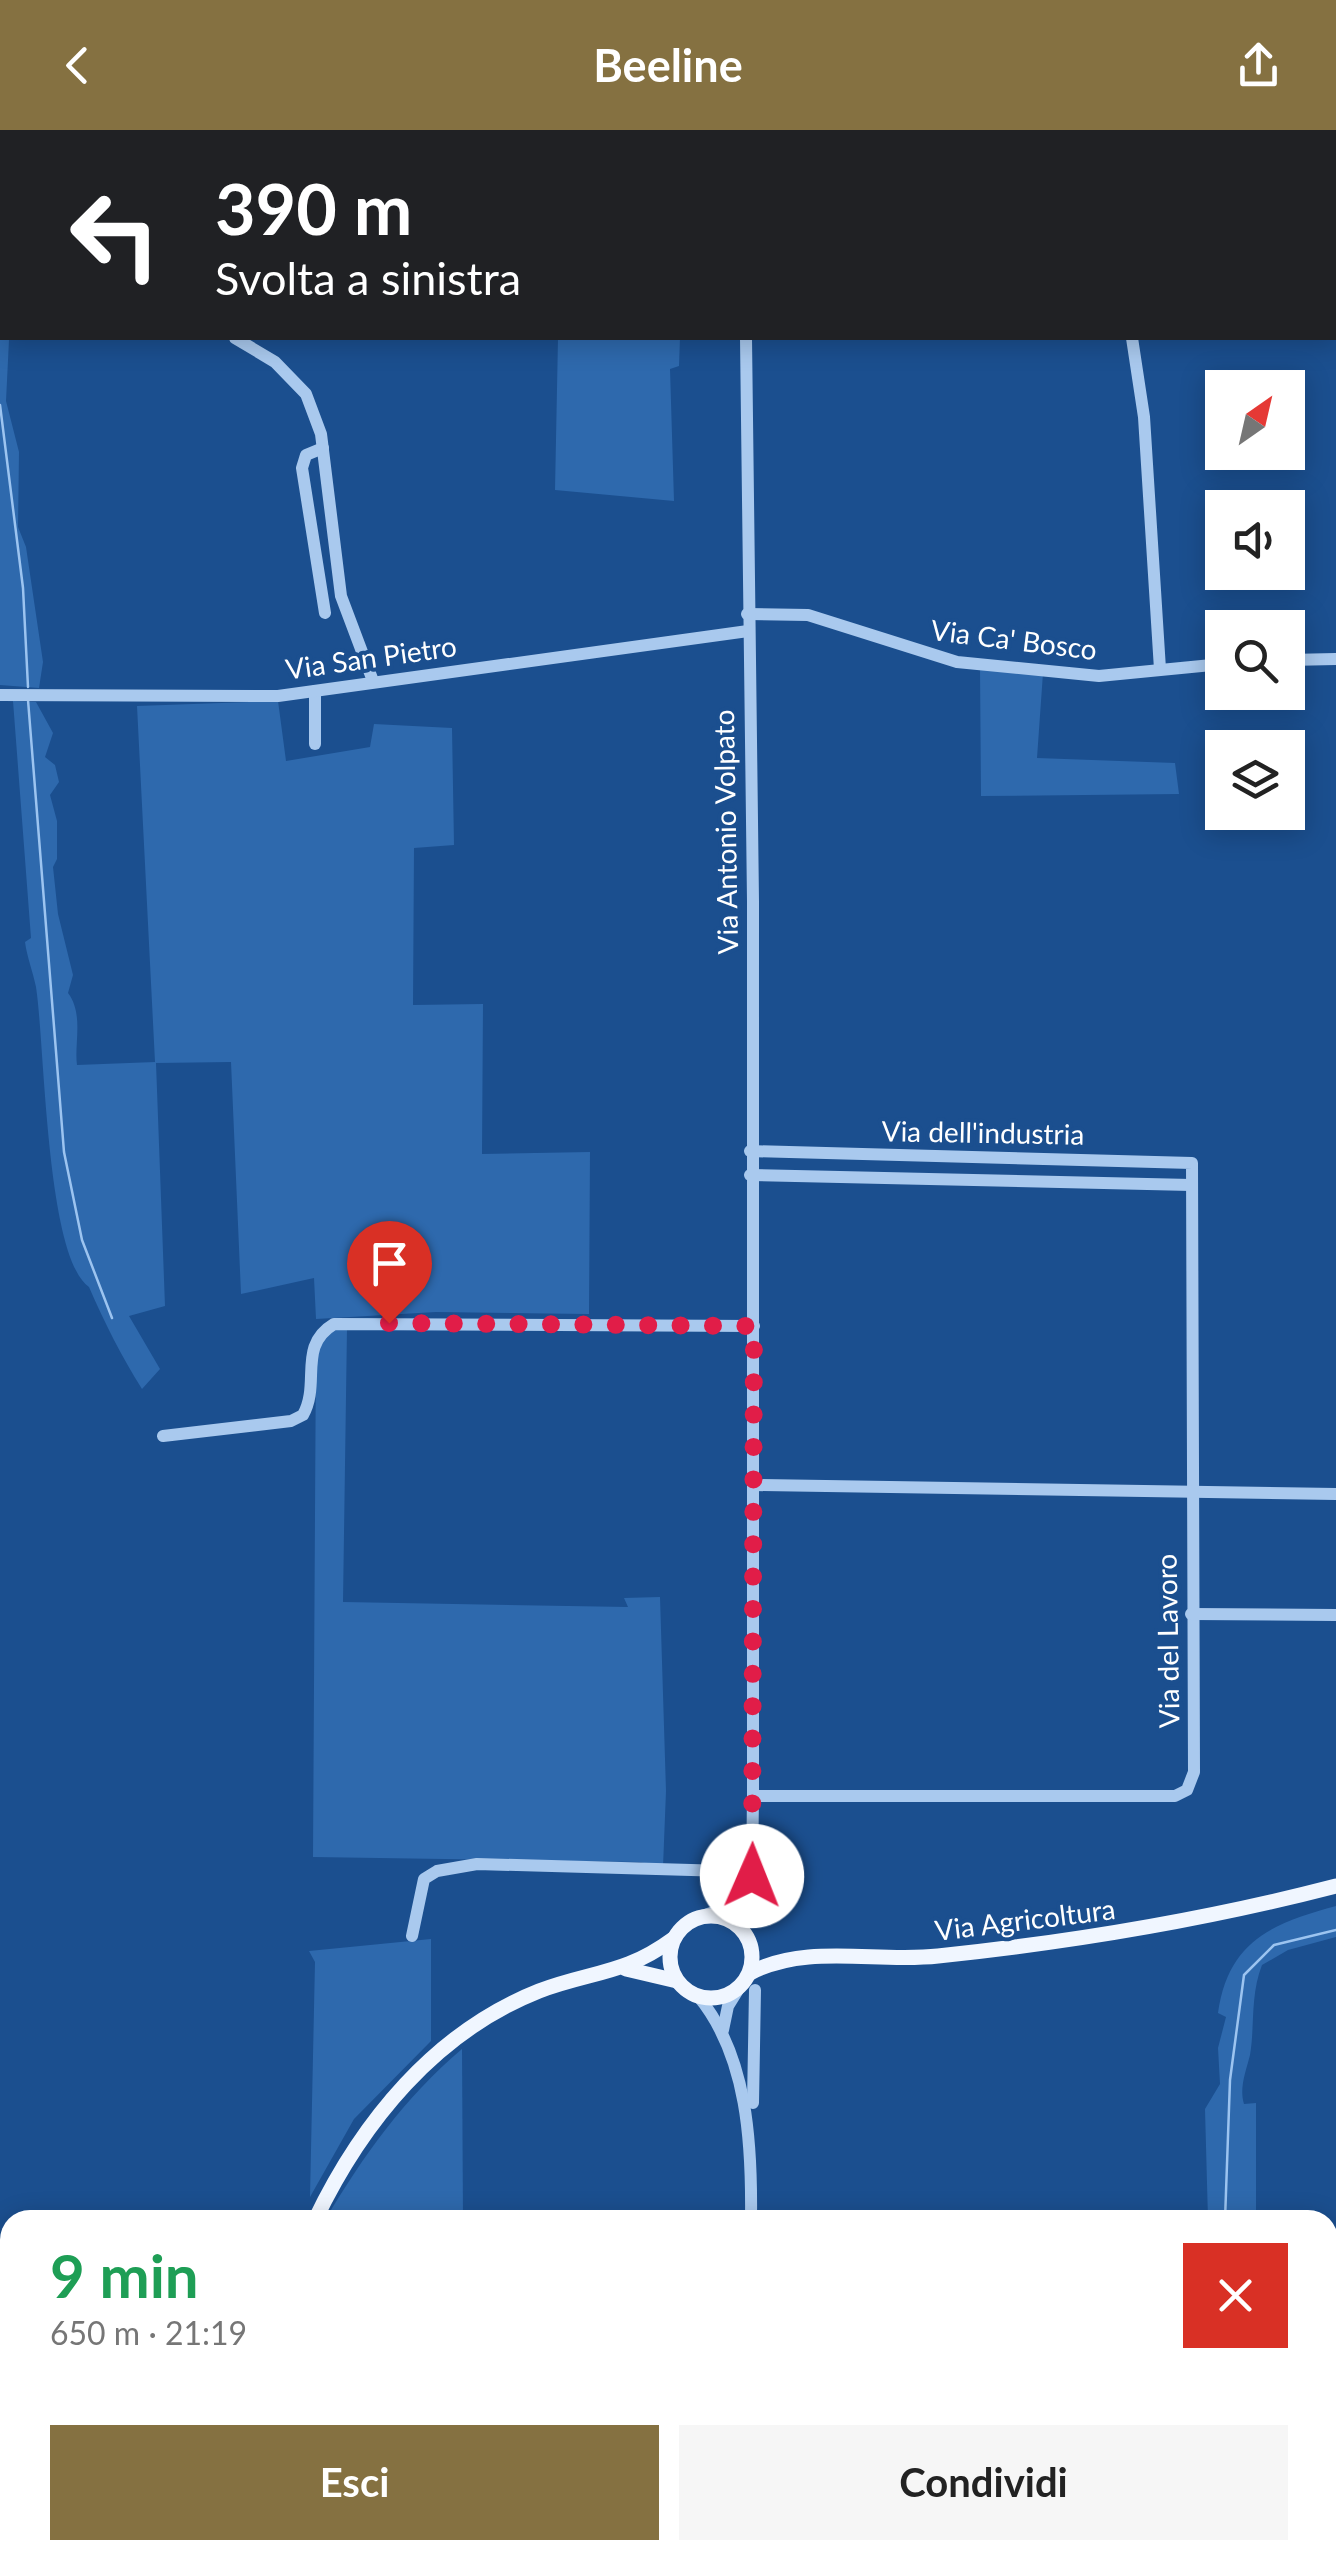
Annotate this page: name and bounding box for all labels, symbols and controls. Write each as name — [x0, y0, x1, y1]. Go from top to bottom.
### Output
icon: back — [50, 38, 105, 93]
text: Beeline — [593, 38, 743, 92]
icon: share — [1231, 38, 1286, 93]
text: 390 m — [215, 166, 412, 250]
icon: left — [50, 170, 180, 300]
text: Svolta a sinistra — [215, 251, 521, 305]
north arrow — [1205, 370, 1305, 470]
map controls — [1205, 370, 1305, 830]
button: sound — [1205, 490, 1305, 590]
button: search — [1205, 610, 1305, 710]
street label: Via Ca' Bosco — [929, 612, 1099, 666]
street label: Via San Pietro — [283, 628, 459, 686]
street label: Via Antonio Volpato — [706, 709, 744, 955]
button: layers — [1205, 730, 1305, 830]
street label: Via dell'industria — [881, 1113, 1085, 1151]
pin — [347, 1221, 432, 1324]
icon: arrive — [362, 1236, 417, 1291]
street label: Via del Lavoro — [1148, 1553, 1186, 1729]
position arrow — [700, 1824, 804, 1928]
street label: Via Agricoltura — [933, 1891, 1117, 1947]
text: 9 min — [50, 2239, 199, 2311]
button: close — [1183, 2243, 1288, 2348]
text: 650 m · 21:19 — [50, 2313, 247, 2352]
button: Esci — [50, 2425, 659, 2540]
button: Condividi — [679, 2425, 1288, 2540]

